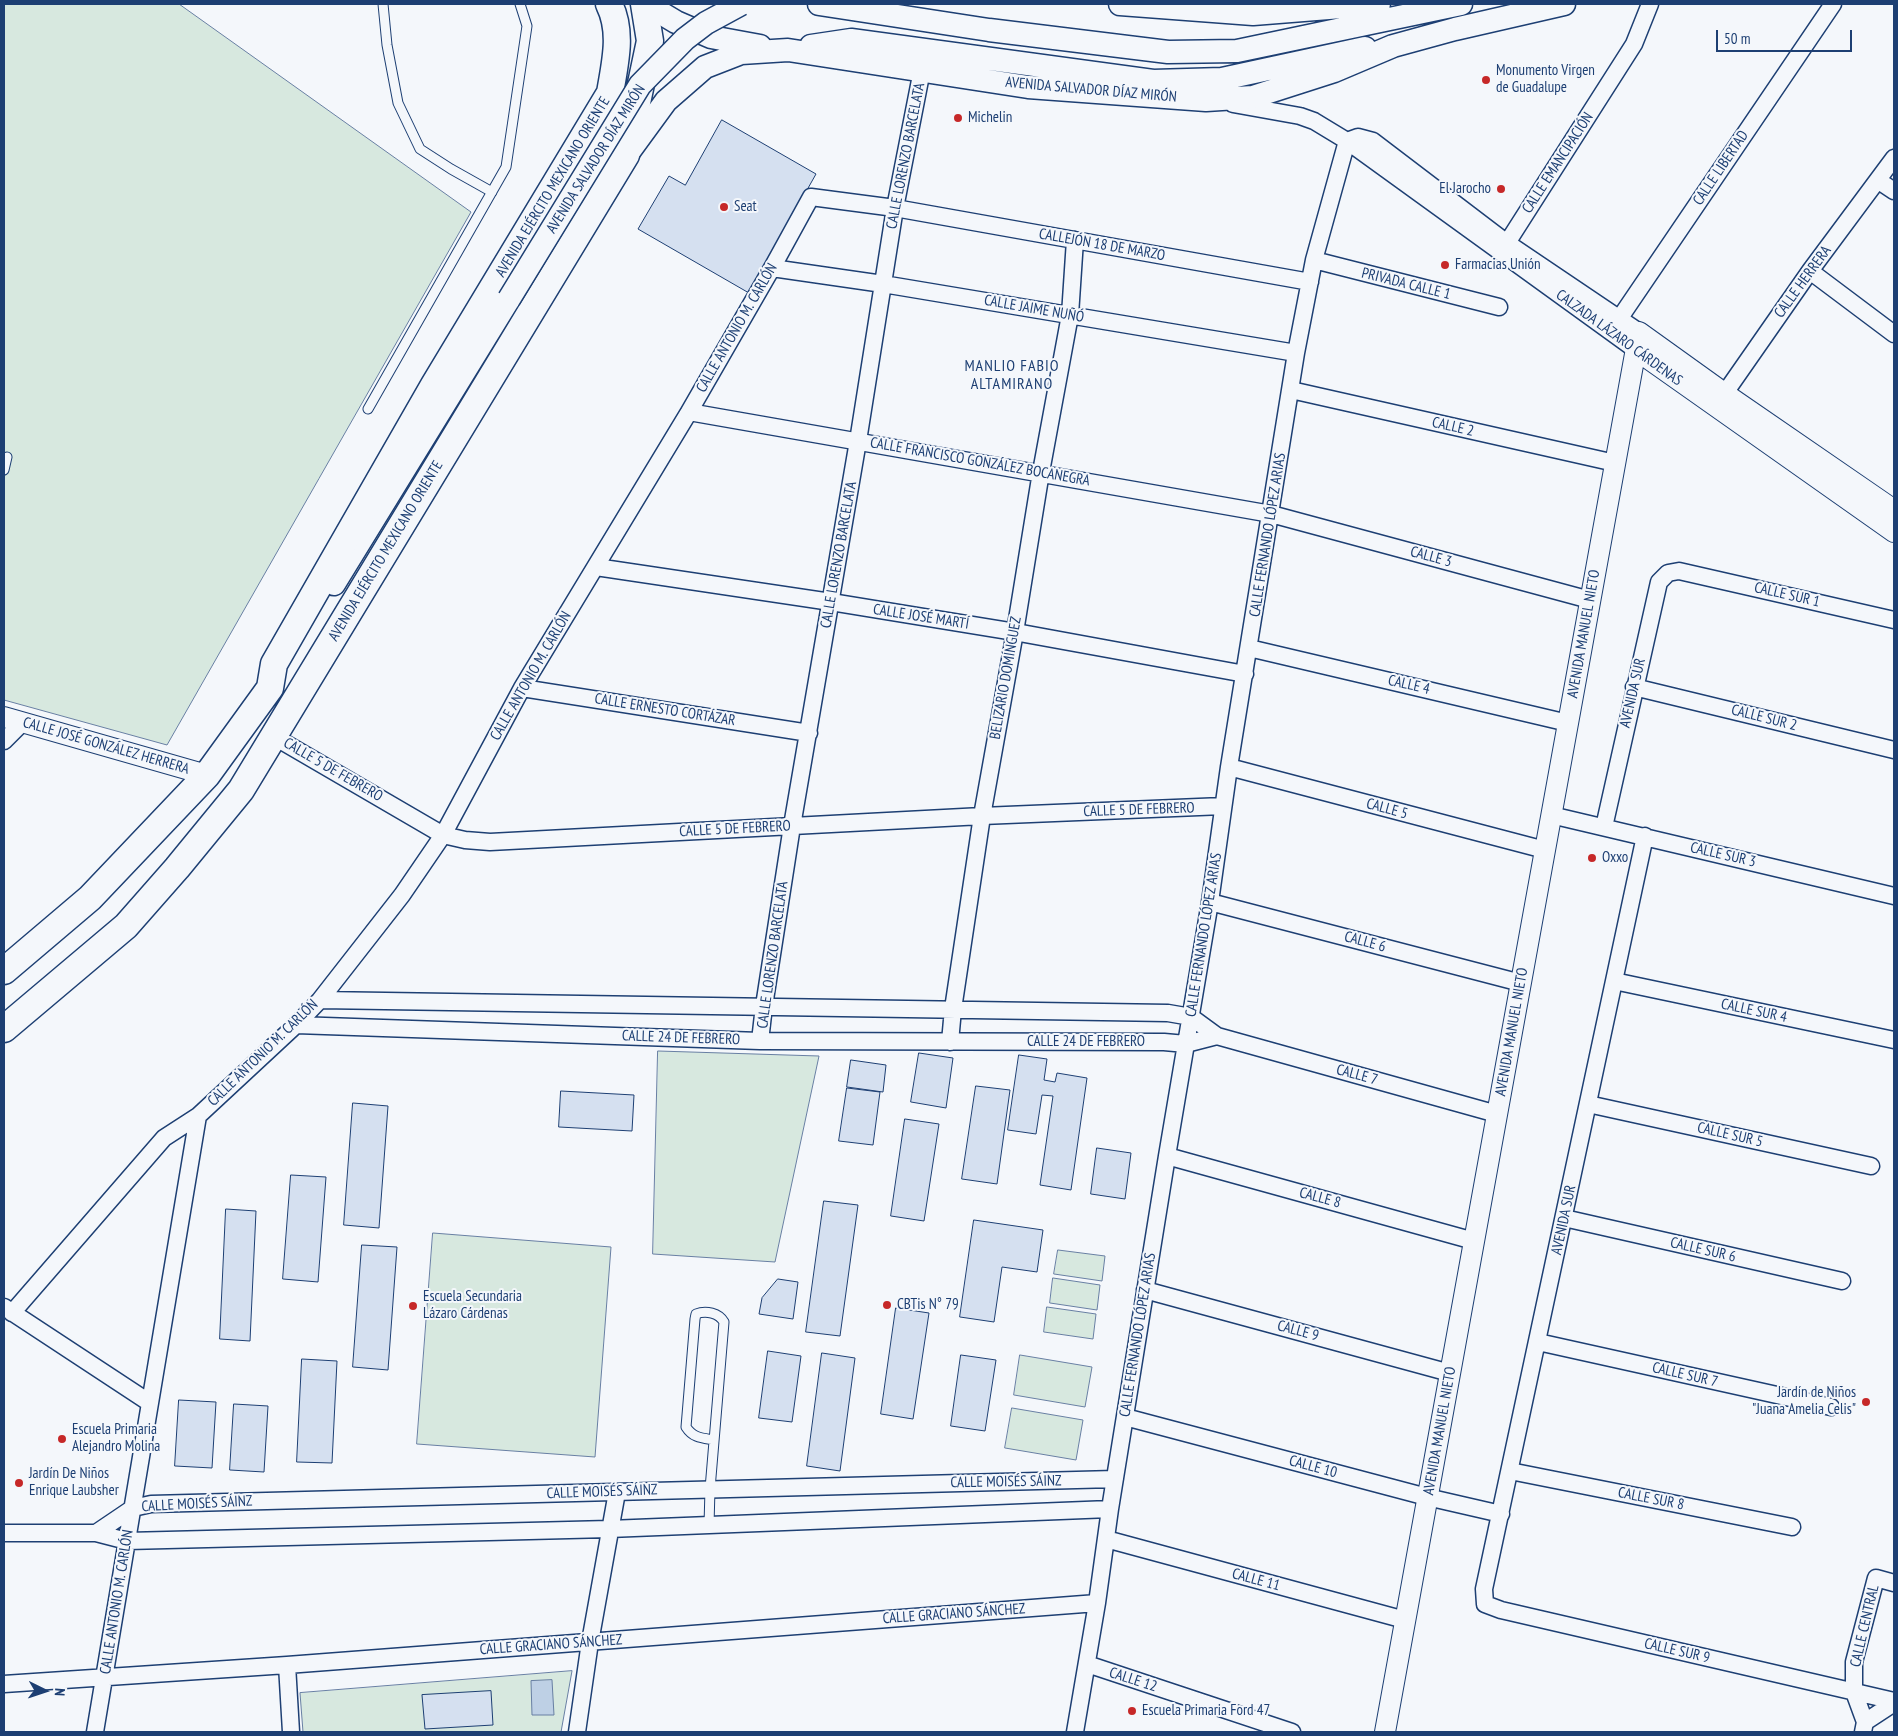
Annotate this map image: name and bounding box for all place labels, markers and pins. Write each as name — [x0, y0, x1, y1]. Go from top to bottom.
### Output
place label: Monumento Virgen de Guadalupe — [1496, 62, 1595, 97]
marker: Monumento Virgen de Guadalupe — [1480, 74, 1492, 86]
place label: Michelin — [968, 109, 1012, 127]
marker: Michelin — [952, 112, 964, 124]
place label: El Jarocho — [1439, 180, 1491, 198]
marker: El Jarocho — [1495, 183, 1507, 195]
place label: Seat — [734, 198, 757, 216]
marker: Seat — [718, 201, 730, 213]
place label: Farmacias Unión — [1455, 256, 1541, 274]
marker: Farmacias Unión — [1439, 259, 1451, 271]
place label: Oxxo — [1602, 849, 1628, 867]
marker: Oxxo — [1586, 852, 1598, 864]
place label: Escuela Secundaria Lázaro Cárdenas — [423, 1288, 522, 1323]
place label: CBTis N° 79 — [897, 1296, 959, 1314]
marker: CBTis N° 79 — [881, 1299, 893, 1311]
marker: Escuela Secundaria Lázaro Cárdenas — [407, 1300, 419, 1312]
place label: Jardín de Niños "Juana Amelia Celis" — [1752, 1384, 1856, 1419]
marker: Jardín de Niños "Juana Amelia Celis" — [1860, 1396, 1872, 1408]
place label: Escuela Primaria Alejandro Molina — [72, 1421, 160, 1456]
marker: Escuela Primaria Alejandro Molina — [56, 1433, 68, 1445]
place label: Jardín De Niños Enrique Laubsher — [29, 1465, 119, 1500]
marker: Jardín De Niños Enrique Laubsher — [13, 1477, 25, 1489]
place label: Escuela Primaria Ford 47 — [1142, 1702, 1270, 1720]
marker: Escuela Primaria Ford 47 — [1126, 1705, 1138, 1717]

